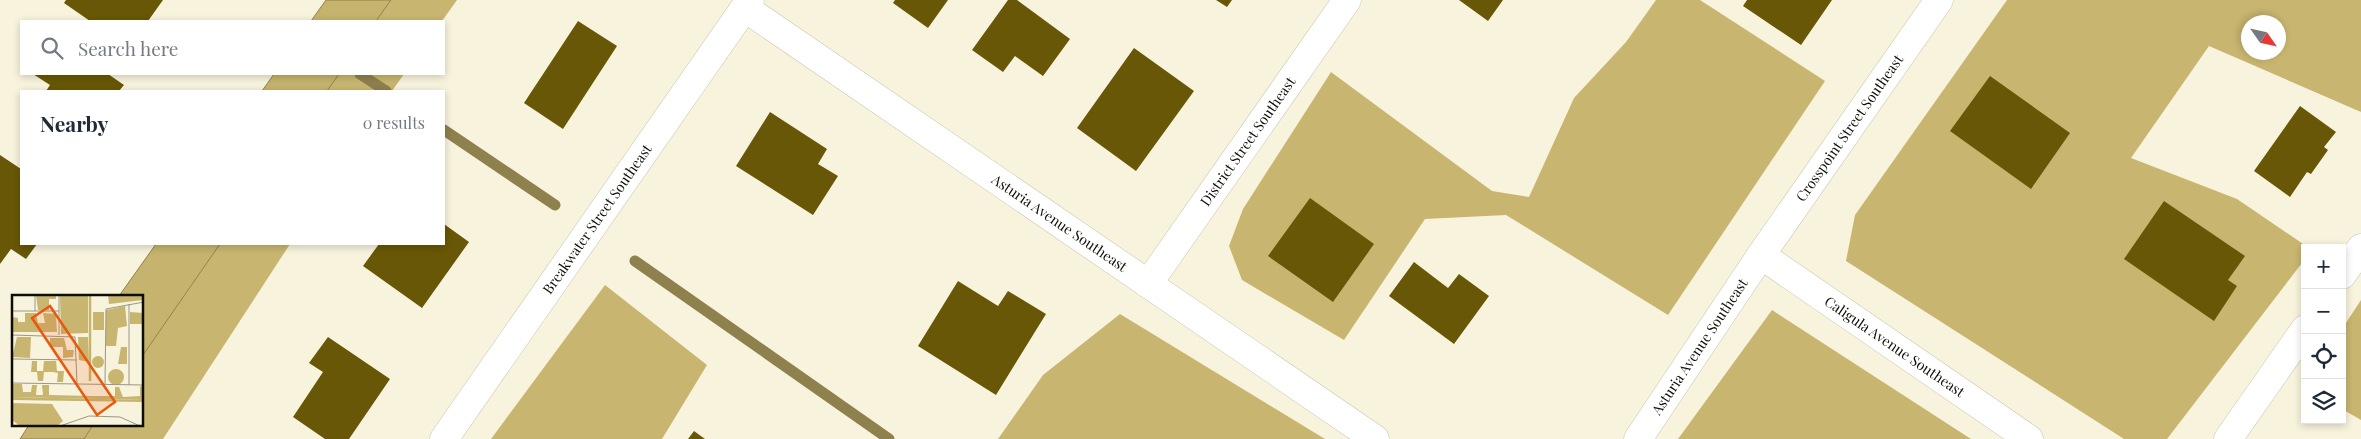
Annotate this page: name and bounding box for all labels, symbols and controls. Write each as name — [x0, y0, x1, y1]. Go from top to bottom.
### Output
north arrow — [2241, 15, 2286, 60]
search box — [20, 20, 445, 75]
icon: search — [38, 34, 66, 62]
text: Search here — [78, 35, 178, 61]
street label: Crosspoint Street Southeast — [1791, 50, 1908, 205]
street label: District Street Southeast — [1196, 72, 1300, 210]
text: Nearby — [40, 109, 109, 137]
text: 0 results — [363, 112, 425, 133]
street label: Breakwater Street Southeast — [538, 139, 656, 297]
street label: Asturia Avenue Southeast — [988, 169, 1132, 276]
map controls — [2301, 244, 2346, 424]
button: + — [2301, 244, 2346, 289]
street label: Asturia Avenue Southeast — [1646, 274, 1752, 419]
button: − — [2301, 289, 2346, 334]
street label: Caligula Avenue Southeast — [1821, 292, 1969, 402]
inset map — [12, 295, 144, 426]
button: locate — [2301, 334, 2346, 379]
button: layers — [2301, 379, 2346, 424]

